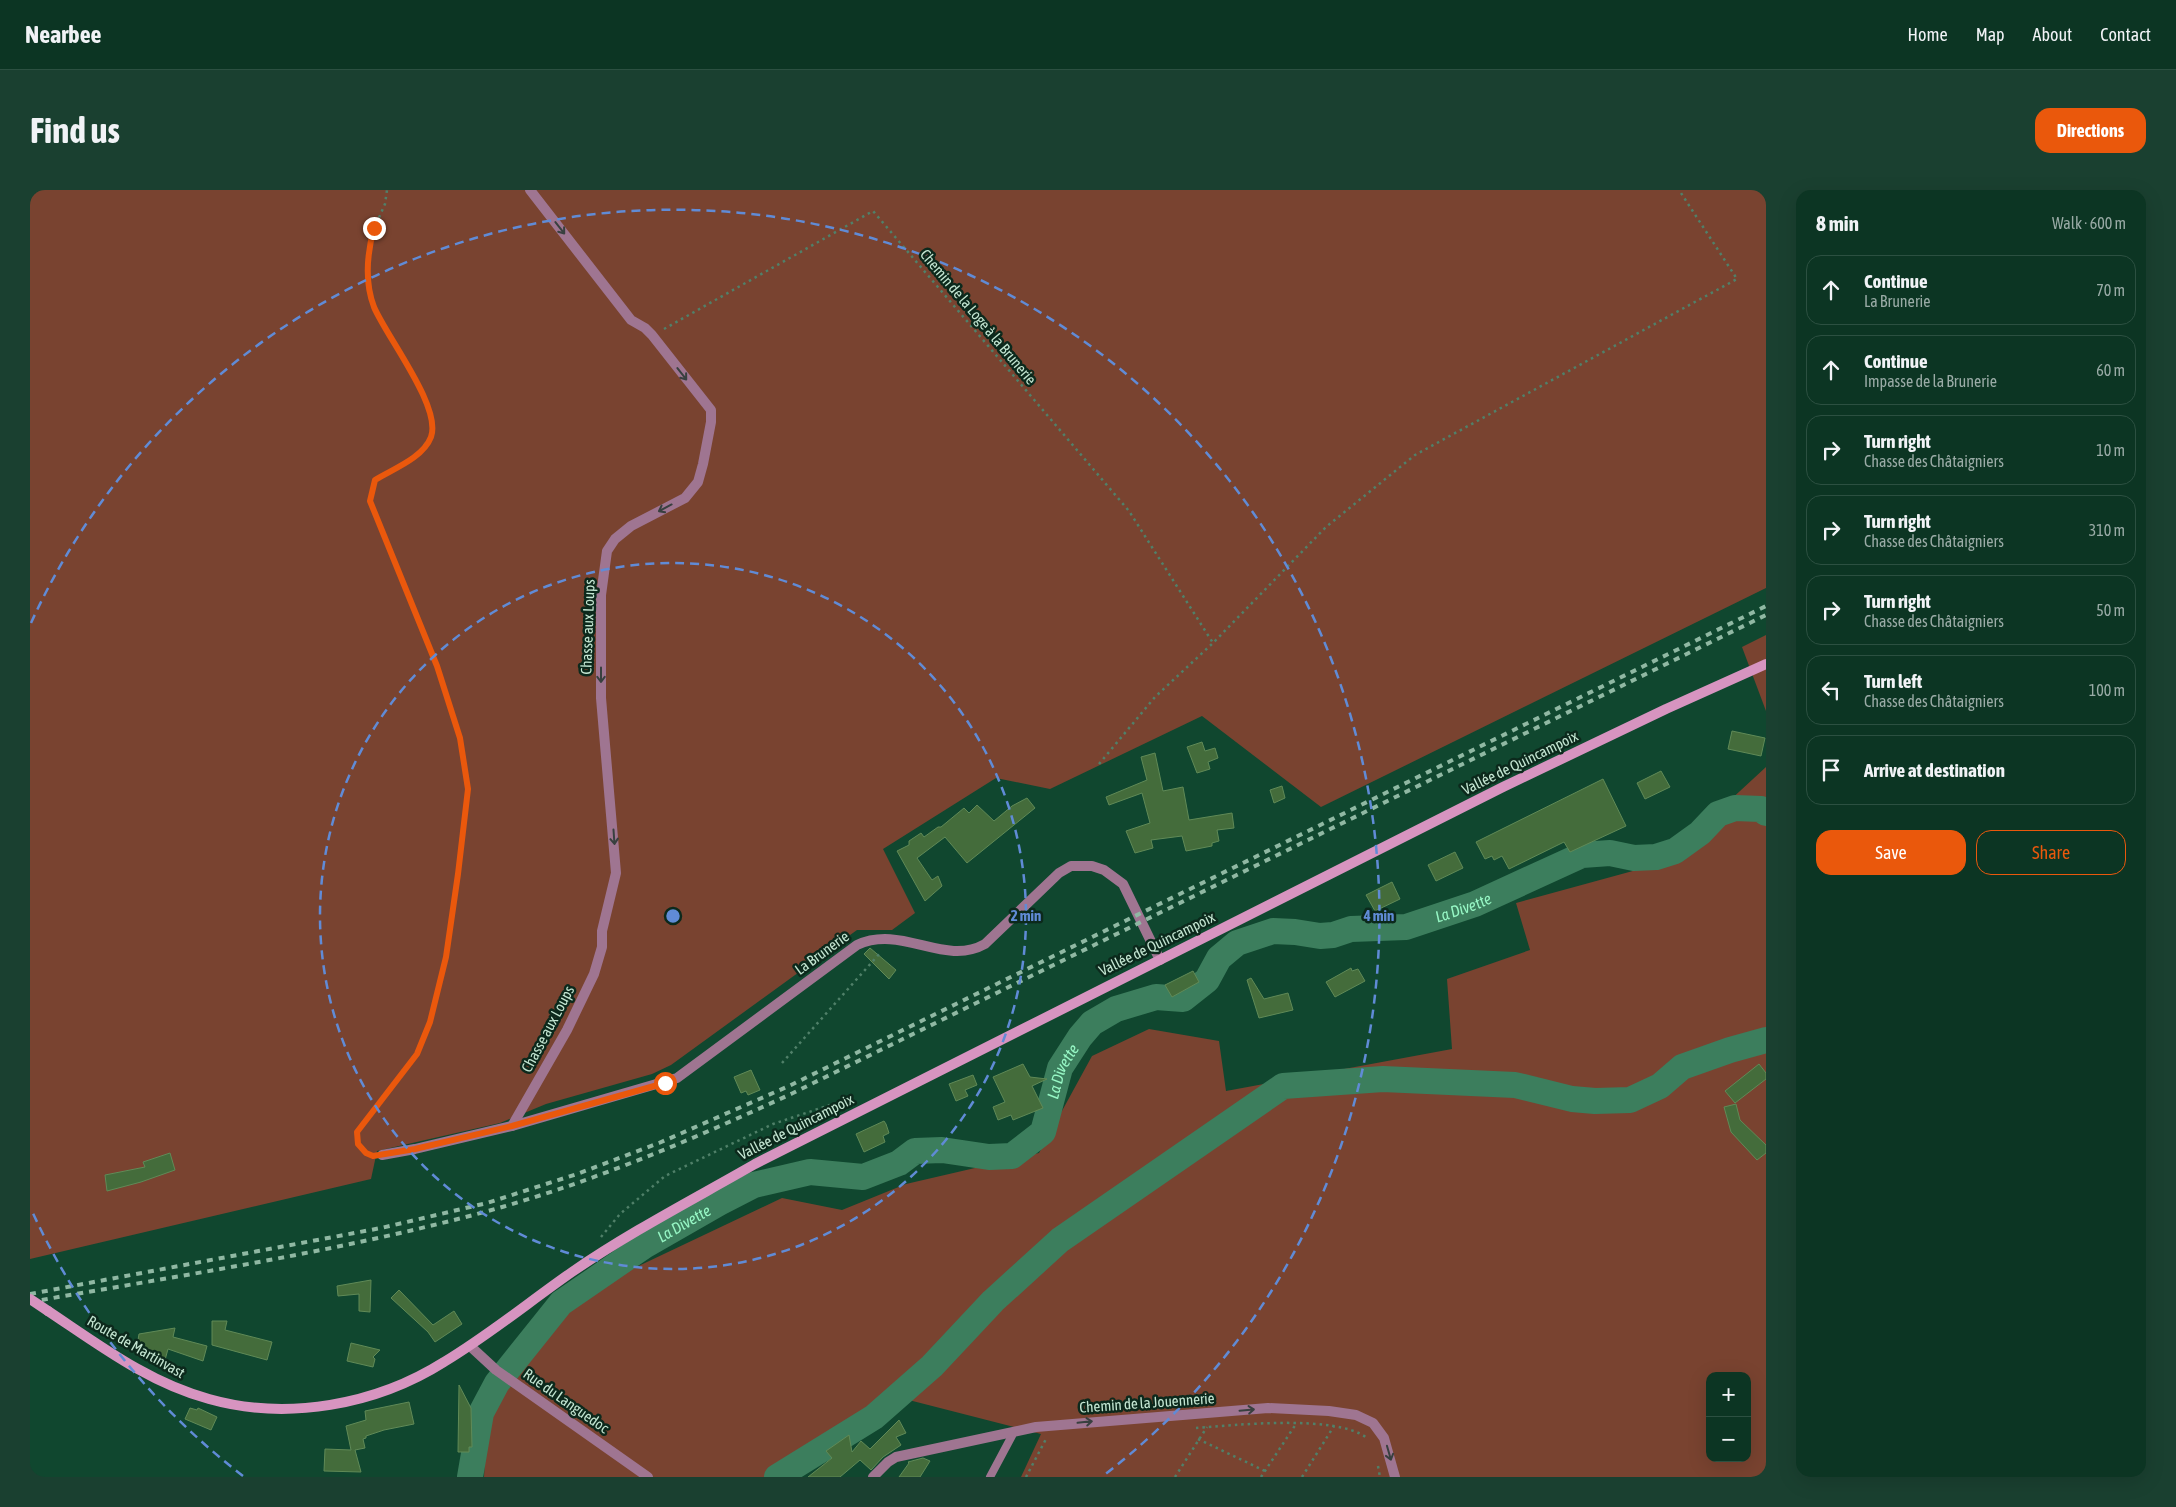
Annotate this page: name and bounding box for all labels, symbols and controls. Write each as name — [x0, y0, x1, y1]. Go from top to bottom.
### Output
text: Nearbee — [25, 21, 101, 48]
text: Home — [1908, 24, 1948, 45]
text: Map — [1976, 24, 2005, 45]
text: About — [2033, 24, 2072, 45]
text: Contact — [2100, 24, 2151, 45]
button: Directions — [2035, 108, 2146, 153]
text: Find us — [30, 110, 120, 150]
text: 8 min — [1816, 211, 1859, 235]
text: Walk · 600 m — [2052, 214, 2126, 232]
route end — [363, 217, 386, 240]
one-way arrow — [554, 222, 565, 235]
street label: Chemin de la Loge à la Brunerie — [917, 246, 1040, 388]
text: Continue — [1864, 270, 1928, 292]
icon: ahead — [1817, 276, 1845, 304]
text: 70 m — [2096, 281, 2125, 299]
text: La Brunerie — [1864, 292, 1931, 310]
text: Continue — [1864, 350, 1928, 372]
icon: ahead — [1817, 356, 1845, 384]
text: 60 m — [2096, 361, 2125, 379]
one-way arrow — [677, 367, 688, 380]
text: Impasse de la Brunerie — [1864, 372, 1997, 390]
text: Turn right — [1864, 430, 1931, 452]
icon: right — [1817, 436, 1845, 464]
text: 10 m — [2096, 441, 2125, 459]
text: Chasse des Châtaigniers — [1864, 452, 2004, 470]
one-way arrow — [658, 504, 673, 513]
text: Turn right — [1864, 510, 1931, 532]
icon: right — [1817, 516, 1845, 544]
text: 310 m — [2089, 521, 2125, 539]
text: Chasse des Châtaigniers — [1864, 532, 2004, 550]
street label: Chasse aux Loups — [577, 579, 598, 675]
text: Turn right — [1864, 590, 1931, 612]
icon: right — [1817, 596, 1845, 624]
text: 50 m — [2096, 601, 2125, 619]
text: Chasse des Châtaigniers — [1864, 612, 2004, 630]
one-way arrow — [596, 666, 606, 683]
text: Turn left — [1864, 670, 1922, 692]
icon: left — [1817, 676, 1845, 704]
text: 100 m — [2089, 681, 2125, 699]
text: Chasse des Châtaigniers — [1864, 692, 2004, 710]
street label: Vallée de Quincampoix — [1459, 727, 1581, 798]
icon: arrive — [1817, 756, 1845, 784]
text: Arrive at destination — [1864, 759, 2005, 781]
one-way arrow — [609, 829, 618, 845]
button: Save — [1816, 830, 1966, 875]
button: Share — [1976, 830, 2126, 875]
water label: La Divette — [1433, 889, 1494, 926]
centre of rings — [664, 907, 682, 925]
text: 2 min — [1011, 907, 1041, 924]
text: 4 min — [1363, 907, 1394, 924]
street label: Vallée de Quincampoix — [1096, 908, 1218, 979]
street label: La Brunerie — [791, 927, 852, 978]
street label: Chasse aux Loups — [518, 983, 577, 1075]
water label: La Divette — [1043, 1040, 1082, 1101]
route start — [654, 1072, 677, 1095]
street label: Vallée de Quincampoix — [735, 1090, 856, 1163]
water label: La Divette — [654, 1201, 714, 1246]
street label: Route de Martinvast — [84, 1312, 188, 1381]
street label: Rue du Languedoc — [520, 1365, 613, 1437]
map controls — [1706, 1372, 1751, 1462]
button: + — [1706, 1372, 1751, 1417]
street label: Chemin de la Jouennerie — [1079, 1389, 1215, 1416]
one-way arrow — [1238, 1405, 1254, 1415]
one-way arrow — [1076, 1417, 1092, 1427]
button: − — [1706, 1417, 1751, 1462]
one-way arrow — [1384, 1444, 1394, 1460]

